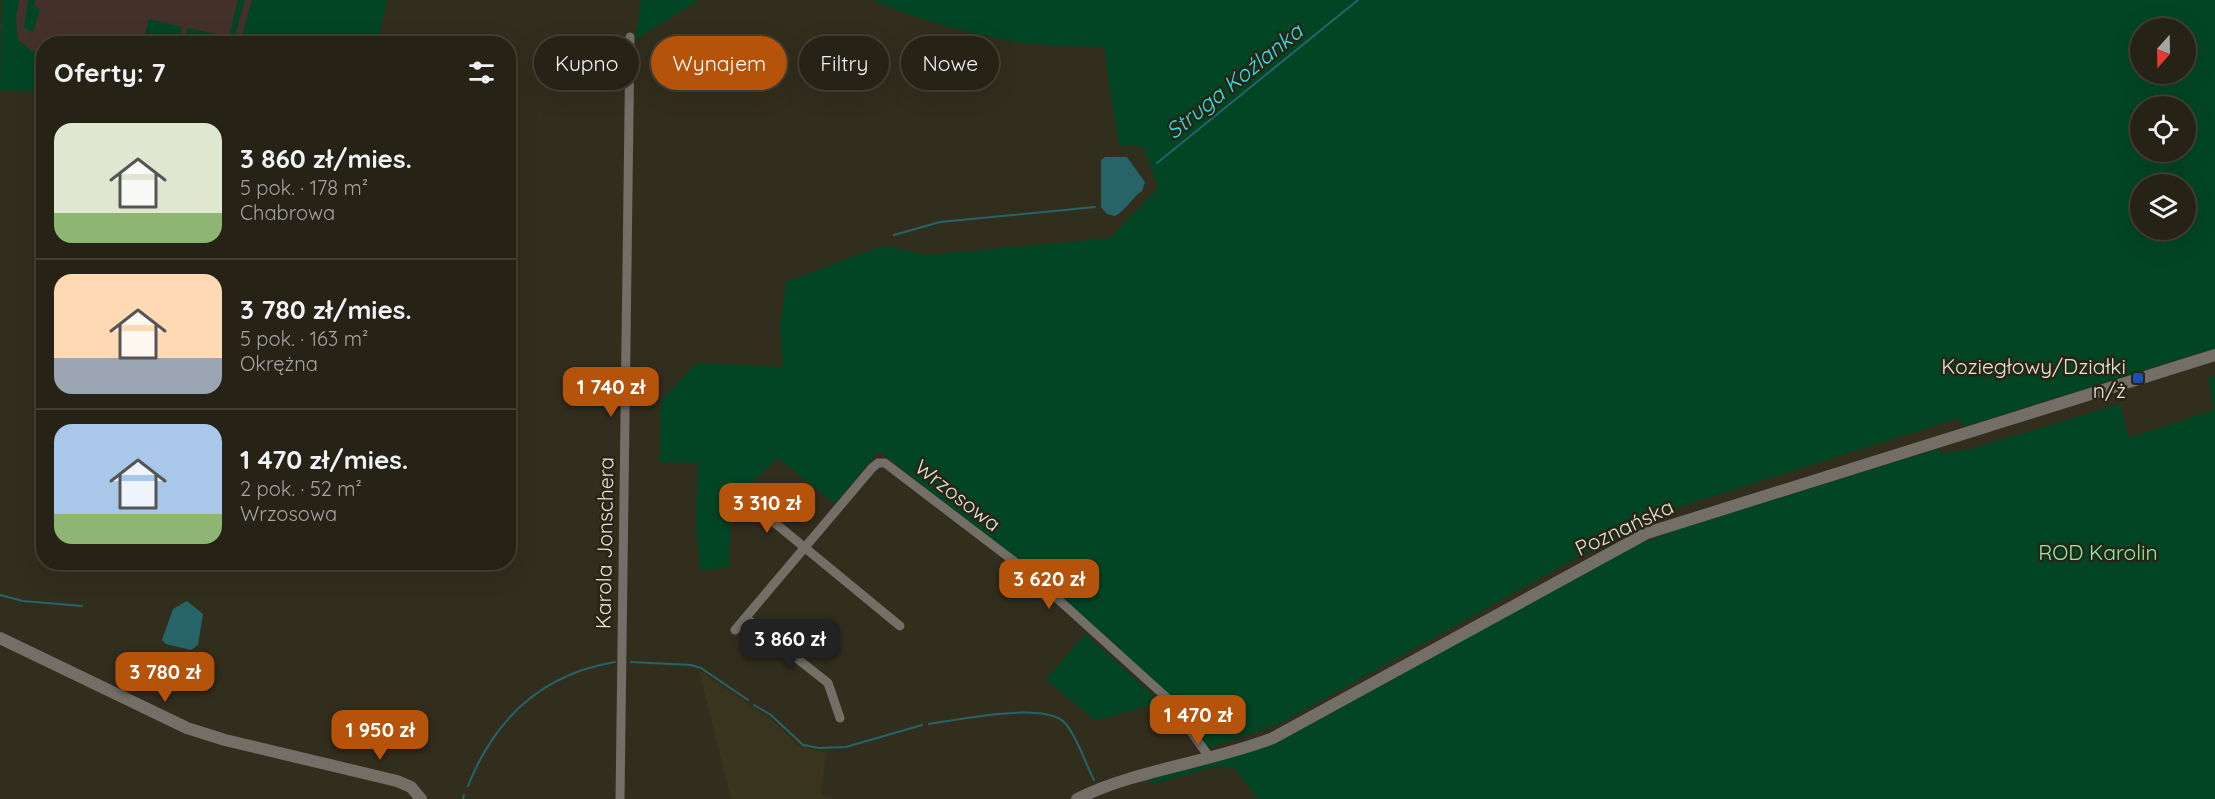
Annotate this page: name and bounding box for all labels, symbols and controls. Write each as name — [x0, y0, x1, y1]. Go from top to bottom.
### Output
water label: Struga Koźlanka — [1160, 16, 1309, 145]
north arrow — [2130, 18, 2196, 84]
map controls — [2130, 18, 2196, 240]
chip: Kupno — [534, 36, 639, 90]
chip: Wynajem — [651, 36, 787, 90]
chip: Filtry — [799, 36, 889, 90]
chip: Nowe — [901, 36, 999, 90]
text: Oferty: 7 — [54, 56, 166, 89]
icon: filters — [465, 56, 498, 89]
button: locate — [2130, 96, 2196, 162]
text: 3 860 zł/mies. — [240, 142, 412, 175]
icon: home — [102, 147, 174, 219]
button: layers — [2130, 174, 2196, 240]
text: 5 pok. · 178 m² — [240, 175, 368, 200]
text: Chabrowa — [240, 200, 335, 225]
text: 3 780 zł/mies. — [240, 293, 412, 326]
icon: home — [102, 298, 174, 370]
text: 5 pok. · 163 m² — [240, 326, 368, 351]
text: Okrężna — [240, 351, 318, 376]
place label: Koziegłowy/Działki n/ż — [1941, 353, 2126, 403]
pin: 1 740 zł — [549, 367, 673, 418]
marker: Koziegłowy/Działki n/ż — [2131, 371, 2145, 385]
text: 1 740 zł — [577, 374, 645, 399]
text: 1 470 zł/mies. — [240, 443, 408, 476]
icon: home — [102, 448, 174, 520]
street label: Wrzosowa — [910, 453, 1006, 537]
street label: Karola Jonschera — [589, 457, 619, 629]
text: 2 pok. · 52 m² — [240, 476, 362, 501]
pin: 3 310 zł — [705, 483, 829, 534]
text: 3 310 zł — [733, 490, 801, 515]
street label: Poznańska — [1571, 493, 1677, 561]
text: Wrzosowa — [240, 501, 337, 526]
park label: ROD Karolin — [2038, 539, 2158, 565]
pin: 3 620 zł — [987, 559, 1111, 610]
text: 3 620 zł — [1013, 566, 1085, 591]
pin: 3 860 zł — [728, 619, 852, 670]
text: 3 860 zł — [754, 626, 826, 651]
pin: 3 780 zł — [103, 652, 227, 703]
text: 3 780 zł — [129, 659, 201, 684]
pin: 1 470 zł — [1136, 695, 1260, 746]
text: 1 470 zł — [1164, 702, 1232, 727]
pin: 1 950 zł — [318, 710, 442, 761]
text: 1 950 zł — [345, 717, 415, 742]

